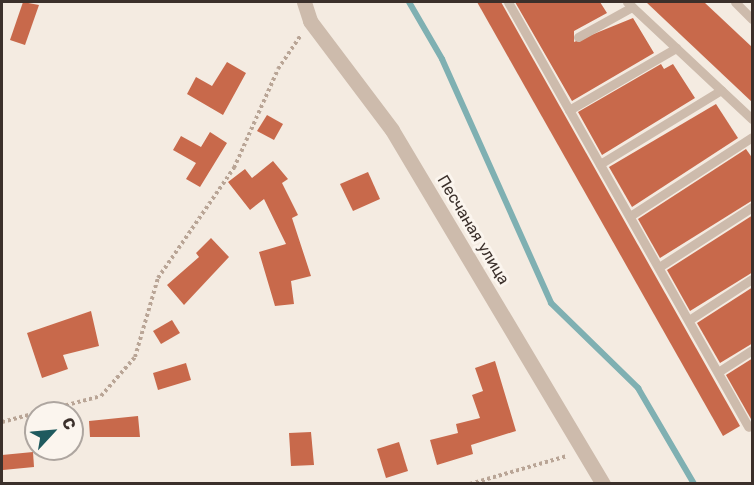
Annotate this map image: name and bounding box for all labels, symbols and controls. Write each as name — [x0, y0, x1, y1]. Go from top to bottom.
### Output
street label: Песчаная улица — [433, 172, 513, 288]
north arrow — [24, 401, 84, 461]
text: С — [58, 415, 80, 433]

